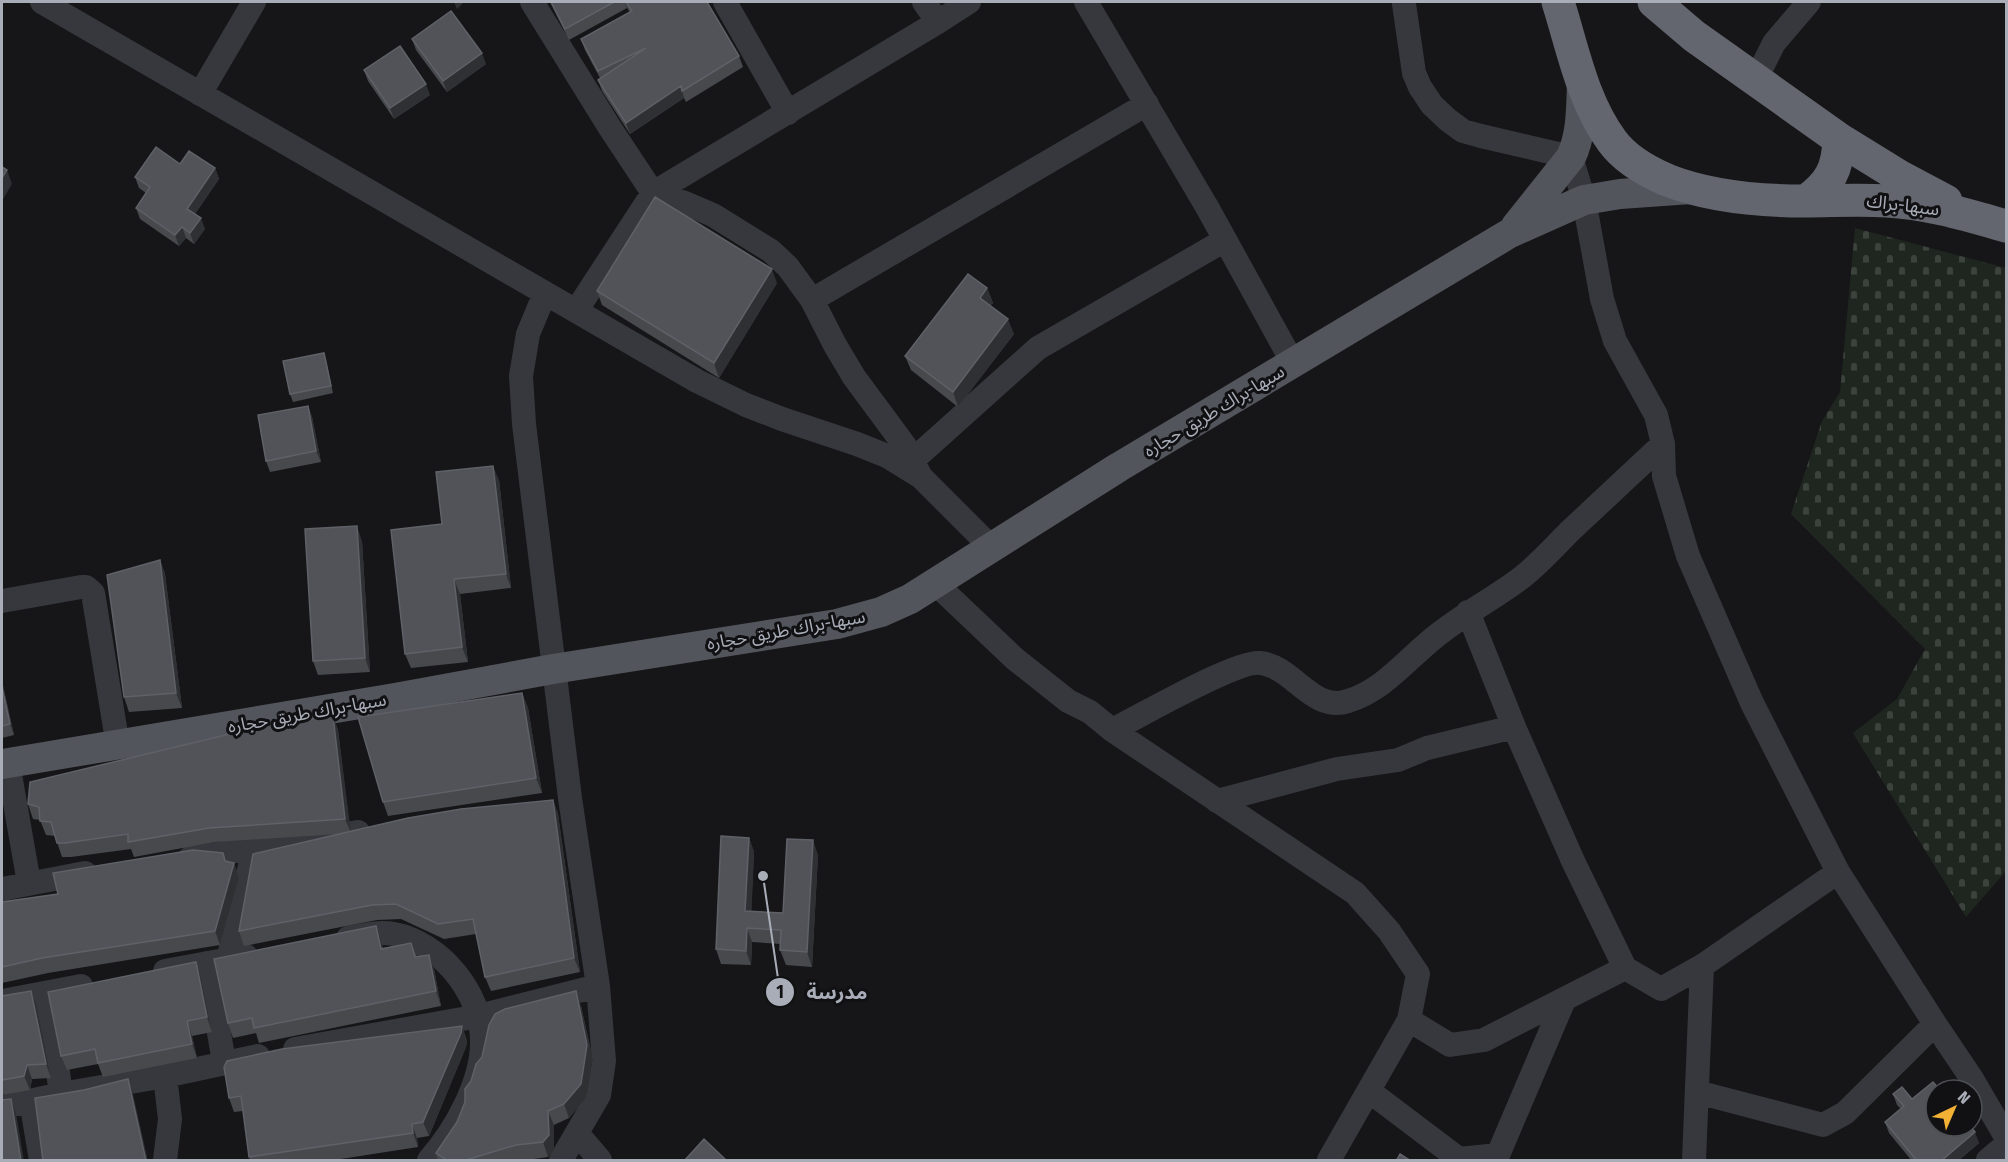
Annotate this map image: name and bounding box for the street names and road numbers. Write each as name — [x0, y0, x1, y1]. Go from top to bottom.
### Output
street label: سبها-براك — [1865, 190, 1941, 220]
street label: سبها-براك طريق حجاره — [1139, 360, 1289, 462]
street label: سبها-براك طريق حجاره — [705, 605, 867, 655]
street label: سبها-براك طريق حجاره — [226, 688, 388, 738]

